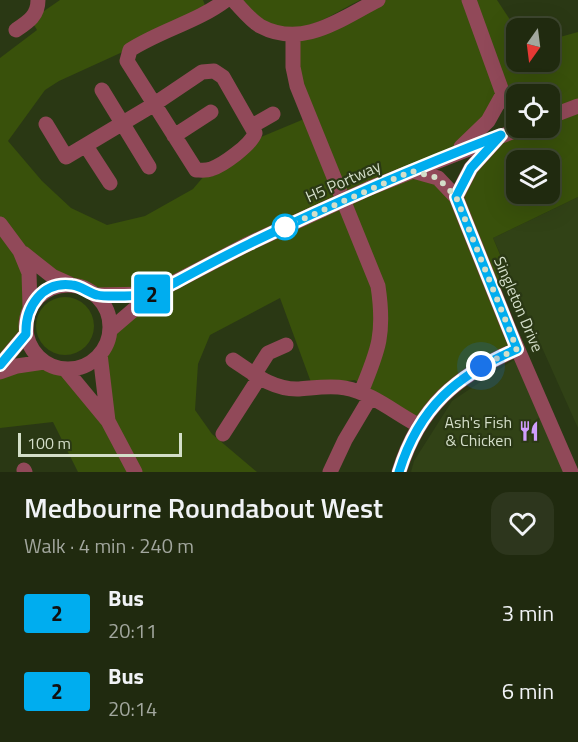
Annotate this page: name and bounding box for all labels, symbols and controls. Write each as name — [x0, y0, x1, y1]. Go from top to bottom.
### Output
north arrow — [506, 18, 560, 72]
map controls — [506, 18, 560, 204]
button: locate — [506, 84, 560, 138]
button: layers — [506, 150, 560, 204]
street label: H5 Portway — [302, 154, 385, 208]
unlabelled marker — [272, 214, 298, 240]
street label: Singleton Drive — [488, 252, 550, 356]
line badge: 2 — [132, 274, 172, 314]
text: 2 — [146, 278, 158, 310]
your location — [466, 351, 496, 381]
place label: Ash's Fish & Chicken — [444, 410, 512, 452]
restaurant icon: Ash's Fish & Chicken — [517, 419, 541, 443]
scale bar — [18, 430, 182, 458]
text: 100 m — [27, 431, 71, 455]
text: Medbourne Roundabout West — [24, 486, 383, 529]
button: heart — [491, 492, 554, 555]
text: Walk · 4 min · 240 m — [24, 530, 194, 561]
text: Bus — [108, 581, 144, 615]
text: 3 min — [502, 596, 554, 630]
text: 2 — [51, 597, 63, 629]
text: 20:11 — [108, 615, 157, 646]
text: Bus — [108, 659, 144, 693]
text: 6 min — [502, 674, 554, 708]
text: 2 — [51, 675, 63, 707]
text: 20:14 — [108, 693, 157, 724]

